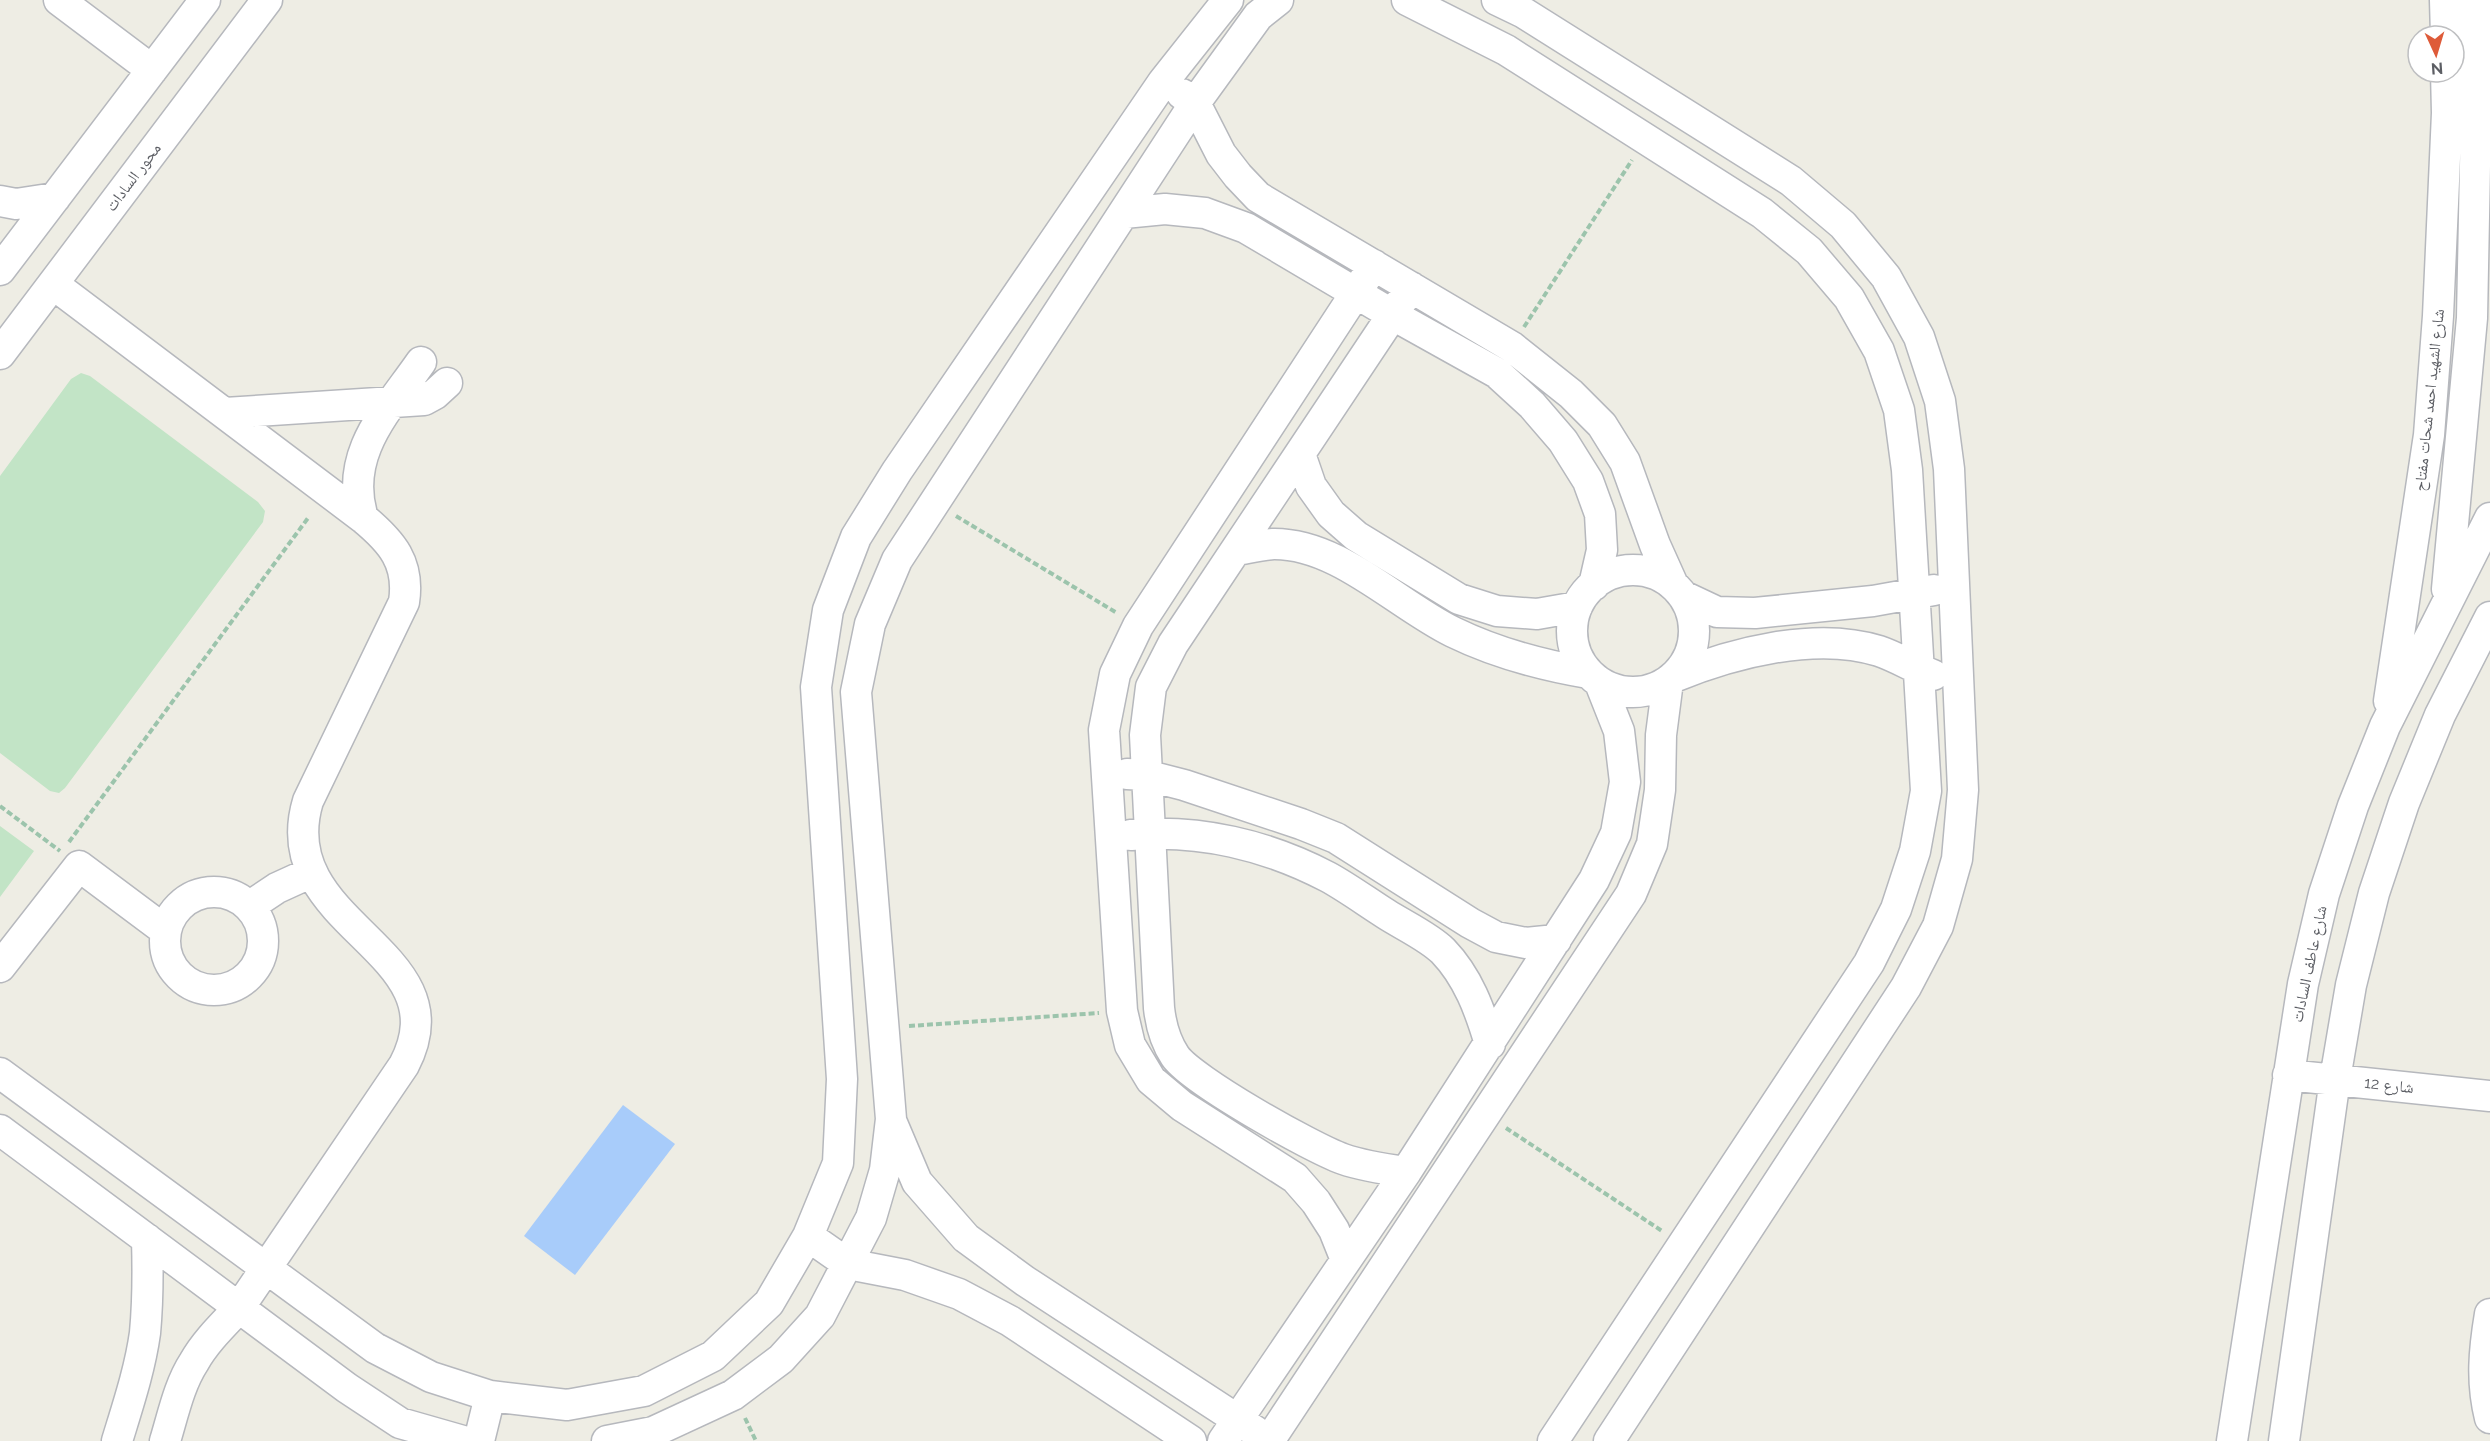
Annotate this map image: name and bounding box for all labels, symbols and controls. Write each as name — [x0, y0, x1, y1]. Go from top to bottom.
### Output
north arrow — [2406, 24, 2466, 84]
text: N — [2430, 59, 2444, 78]
street label: محور السادات — [101, 139, 165, 215]
street label: شارع الشهيد احمد شحات مفتاح — [2410, 308, 2449, 492]
street label: شارع عاطف السادات — [2287, 904, 2332, 1024]
street label: شارع 12 — [2363, 1073, 2415, 1098]

